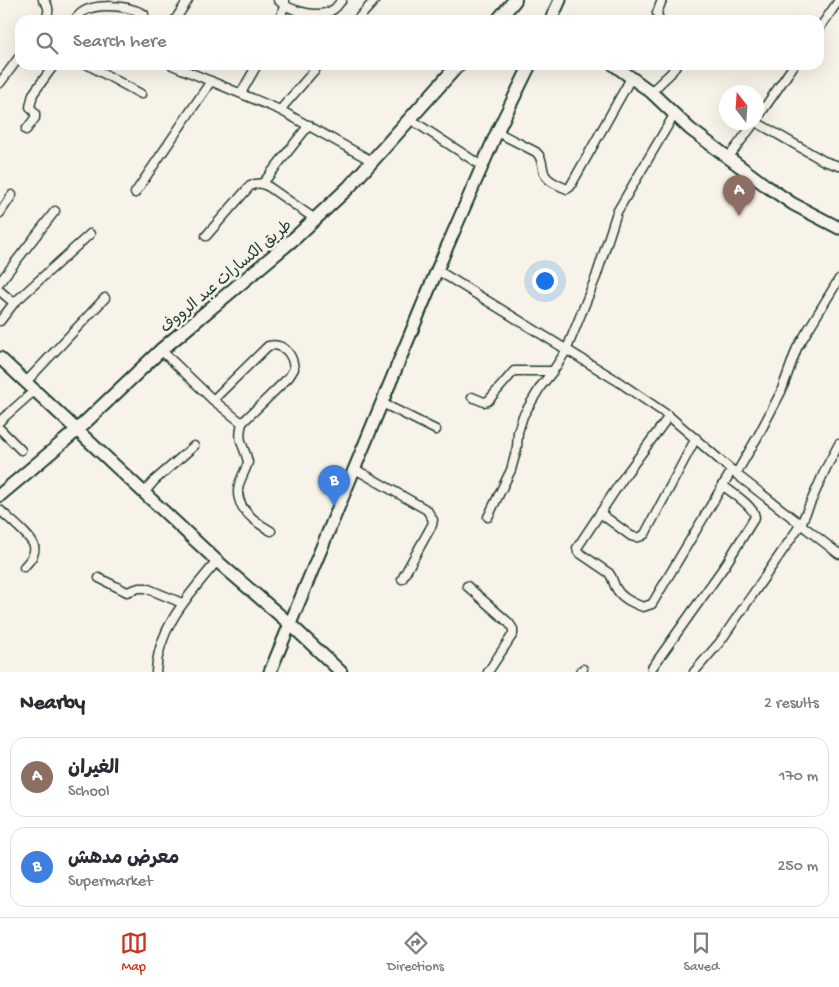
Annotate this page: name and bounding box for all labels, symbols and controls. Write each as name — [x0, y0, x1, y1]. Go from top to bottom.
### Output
search box — [15, 15, 824, 70]
icon: search — [33, 29, 61, 57]
text: Search here — [73, 31, 167, 54]
north arrow — [719, 85, 764, 130]
pin: A — [723, 175, 755, 216]
street label: طريق الكسارات عبد الرووف — [157, 217, 297, 338]
your location — [532, 268, 558, 294]
pin: B — [318, 465, 350, 506]
text: Nearby — [20, 692, 85, 717]
text: 2 results — [764, 695, 819, 714]
text: الغيران — [68, 758, 119, 781]
text: A — [32, 768, 42, 787]
text: 170 m — [779, 768, 818, 787]
text: School — [68, 783, 110, 802]
text: معرض مدهش — [68, 848, 179, 871]
text: B — [33, 858, 41, 877]
text: 250 m — [778, 858, 818, 877]
text: Supermarket — [68, 873, 153, 892]
tab: Map — [120, 929, 148, 976]
tab: Directions — [387, 929, 444, 976]
tab: Saved — [683, 929, 719, 976]

